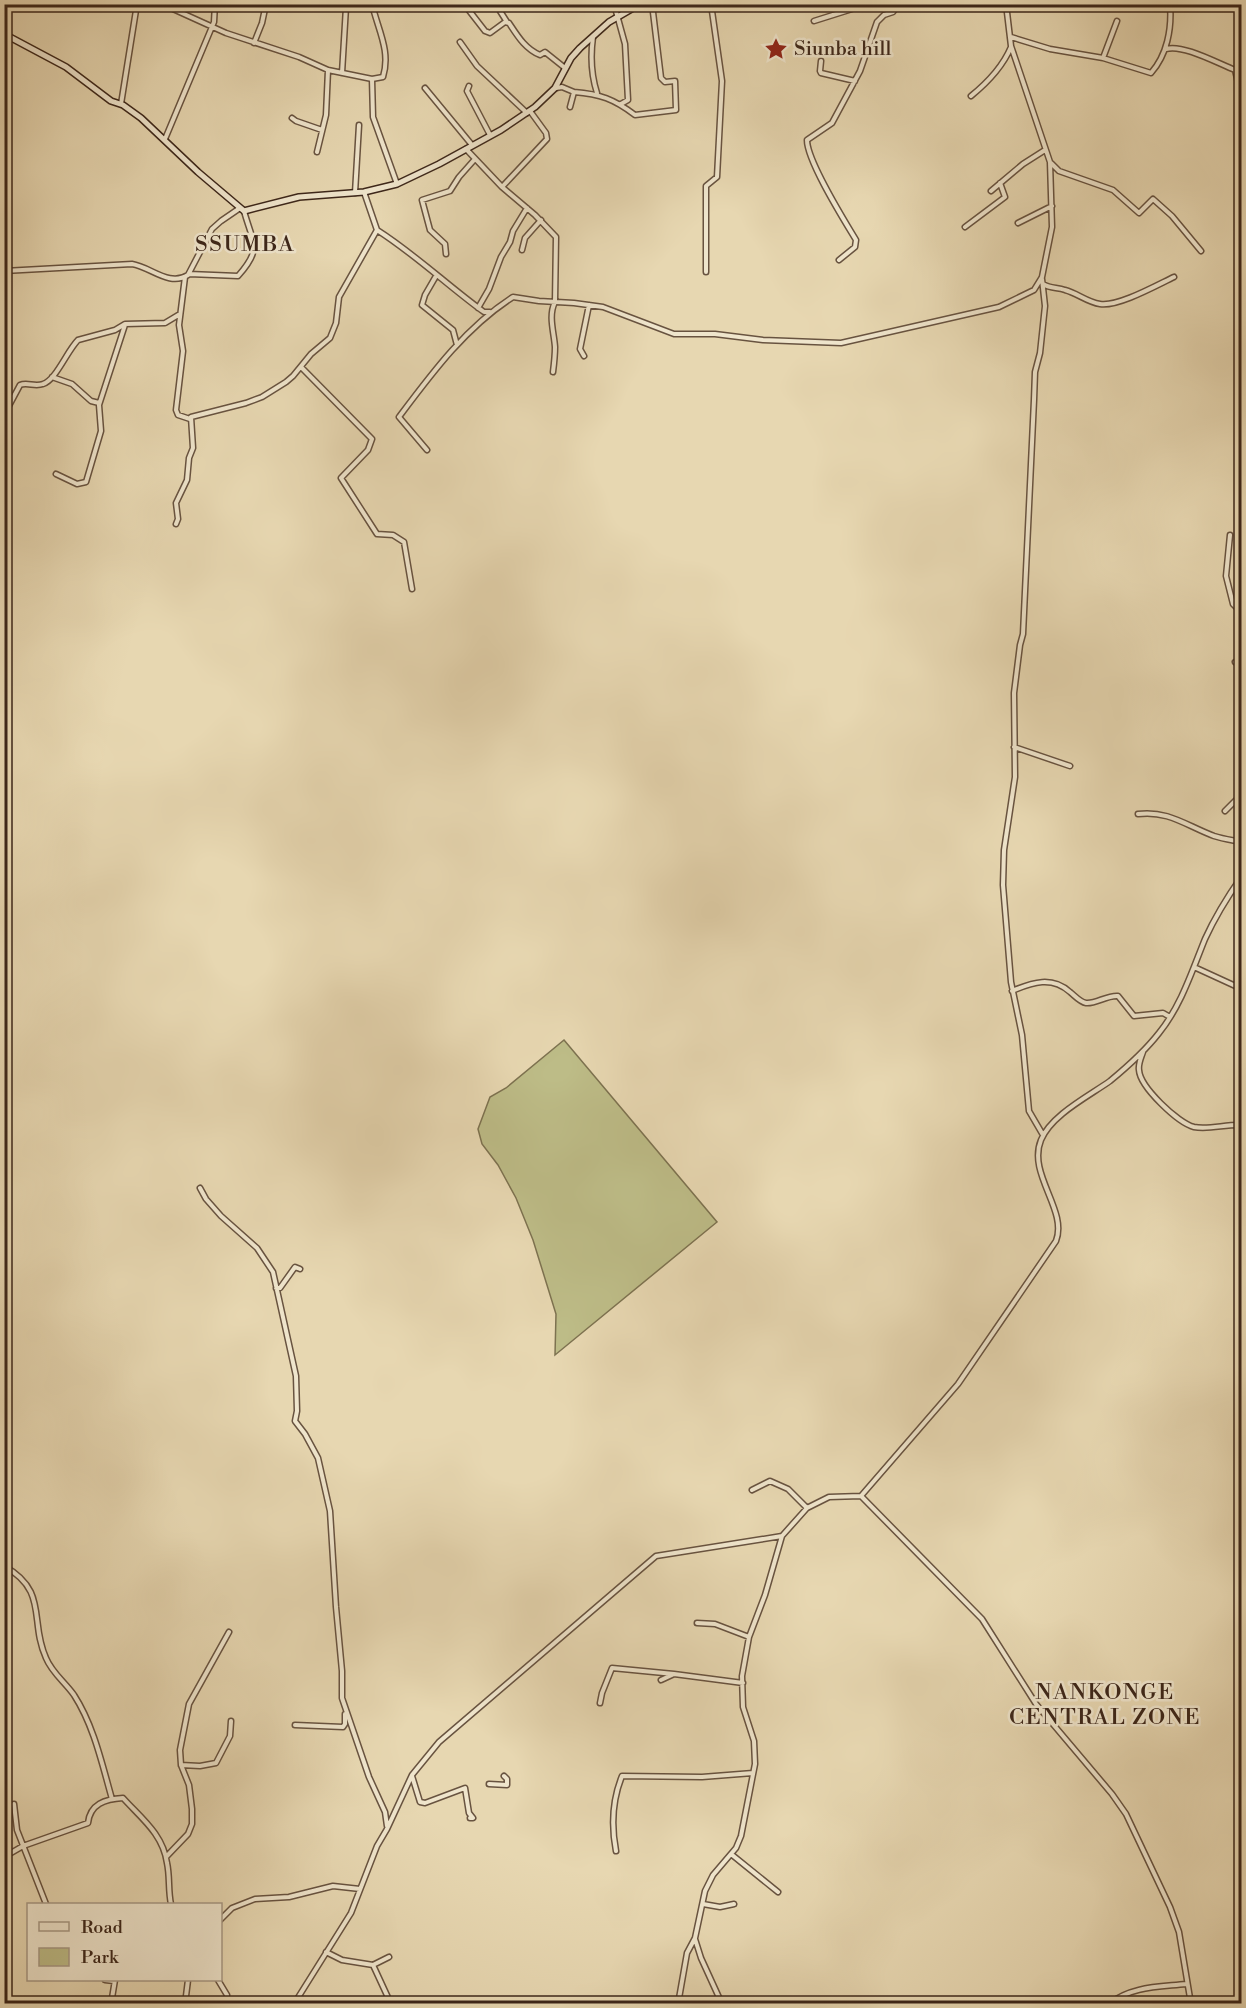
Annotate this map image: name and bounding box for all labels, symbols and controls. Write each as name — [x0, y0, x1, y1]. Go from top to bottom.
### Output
place icon: Siunba hill — [763, 36, 789, 62]
place label: Siunba hill — [794, 37, 891, 62]
district label: SSUMBA — [195, 231, 295, 258]
district label: NANKONGE CENTRAL ZONE — [1009, 1679, 1201, 1731]
legend — [27, 1903, 222, 1981]
text: Road — [81, 1916, 124, 1939]
text: Park — [81, 1946, 120, 1969]

